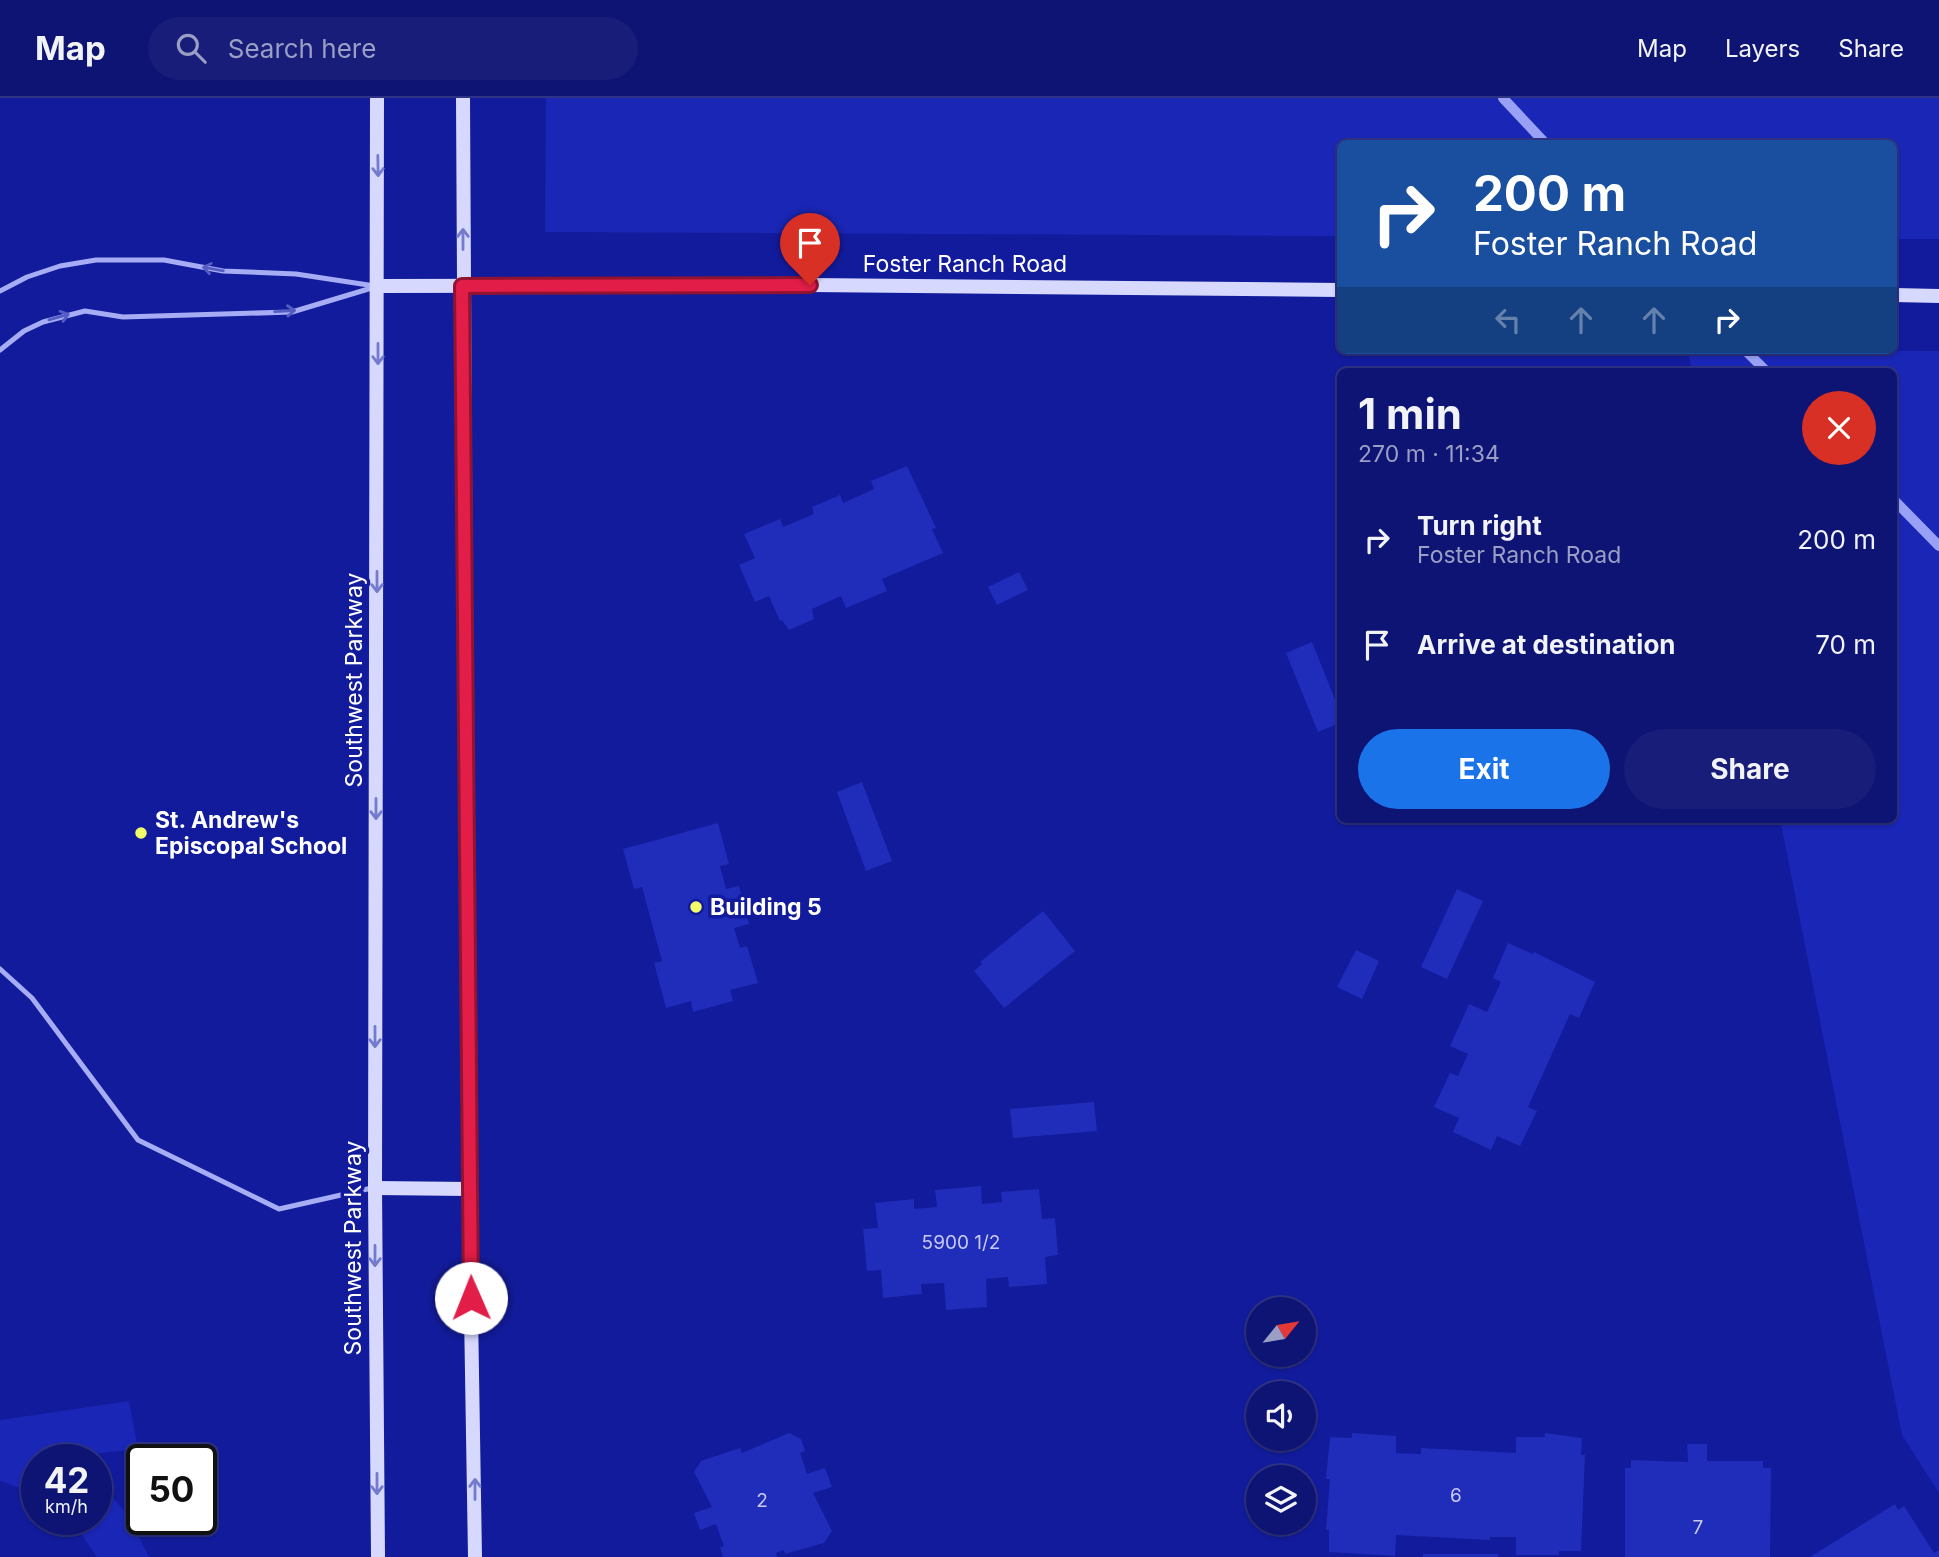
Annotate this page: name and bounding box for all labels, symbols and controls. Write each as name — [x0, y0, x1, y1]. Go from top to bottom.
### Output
search box — [148, 17, 638, 80]
text: Map — [35, 28, 106, 68]
icon: search — [172, 29, 210, 67]
text: Search here — [228, 33, 376, 64]
text: Map — [1637, 34, 1687, 63]
text: Layers — [1725, 34, 1800, 63]
text: Share — [1838, 34, 1904, 63]
one-way arrow — [371, 154, 384, 177]
text: 200 m — [1473, 164, 1626, 223]
icon: right — [1358, 168, 1449, 259]
pin — [780, 213, 840, 285]
icon: arrive — [791, 224, 829, 262]
text: Foster Ranch Road — [1473, 224, 1757, 263]
one-way arrow — [456, 228, 469, 251]
street label: Foster Ranch Road — [863, 250, 1067, 278]
one-way arrow — [202, 262, 225, 275]
icon: left — [1489, 301, 1527, 339]
icon: ahead — [1562, 301, 1600, 339]
icon: ahead — [1635, 301, 1673, 339]
icon: right — [1708, 301, 1746, 339]
one-way arrow — [273, 305, 296, 318]
one-way arrow — [47, 310, 70, 323]
one-way arrow — [371, 342, 385, 365]
text: 1 min — [1358, 388, 1462, 439]
button: close — [1802, 391, 1876, 465]
text: 270 m · 11:34 — [1358, 440, 1500, 468]
text: Turn right — [1417, 510, 1542, 541]
icon: right — [1358, 521, 1396, 559]
text: 200 m — [1797, 524, 1876, 555]
text: Foster Ranch Road — [1417, 541, 1621, 569]
one-way arrow — [370, 570, 384, 593]
street label: Southwest Parkway — [340, 573, 368, 787]
icon: arrive — [1358, 626, 1396, 664]
text: Arrive at destination — [1417, 629, 1676, 660]
text: 70 m — [1815, 629, 1876, 660]
button: Exit — [1358, 729, 1610, 809]
button: Share — [1624, 729, 1876, 809]
one-way arrow — [369, 797, 383, 820]
place label: St. Andrew's Episcopal School — [155, 806, 347, 860]
marker: St. Andrew's Episcopal School — [133, 825, 149, 841]
place label: Building 5 — [710, 893, 822, 921]
marker: Building 5 — [688, 899, 704, 915]
one-way arrow — [368, 1025, 382, 1048]
street label: Southwest Parkway — [339, 1141, 367, 1355]
house number: 5900 1/2 — [922, 1231, 1000, 1254]
one-way arrow — [368, 1244, 382, 1267]
position arrow — [434, 1261, 508, 1335]
north arrow — [1246, 1297, 1316, 1367]
map controls — [1246, 1297, 1316, 1535]
button: sound — [1246, 1381, 1316, 1451]
speed limit sign: 50 — [126, 1444, 217, 1535]
text: 42 — [44, 1459, 89, 1501]
button: layers — [1246, 1465, 1316, 1535]
one-way arrow — [370, 1472, 384, 1495]
one-way arrow — [468, 1478, 482, 1501]
house number: 6 — [1450, 1484, 1462, 1507]
house number: 2 — [756, 1489, 768, 1512]
text: km/h — [45, 1496, 88, 1517]
house number: 7 — [1693, 1516, 1703, 1539]

